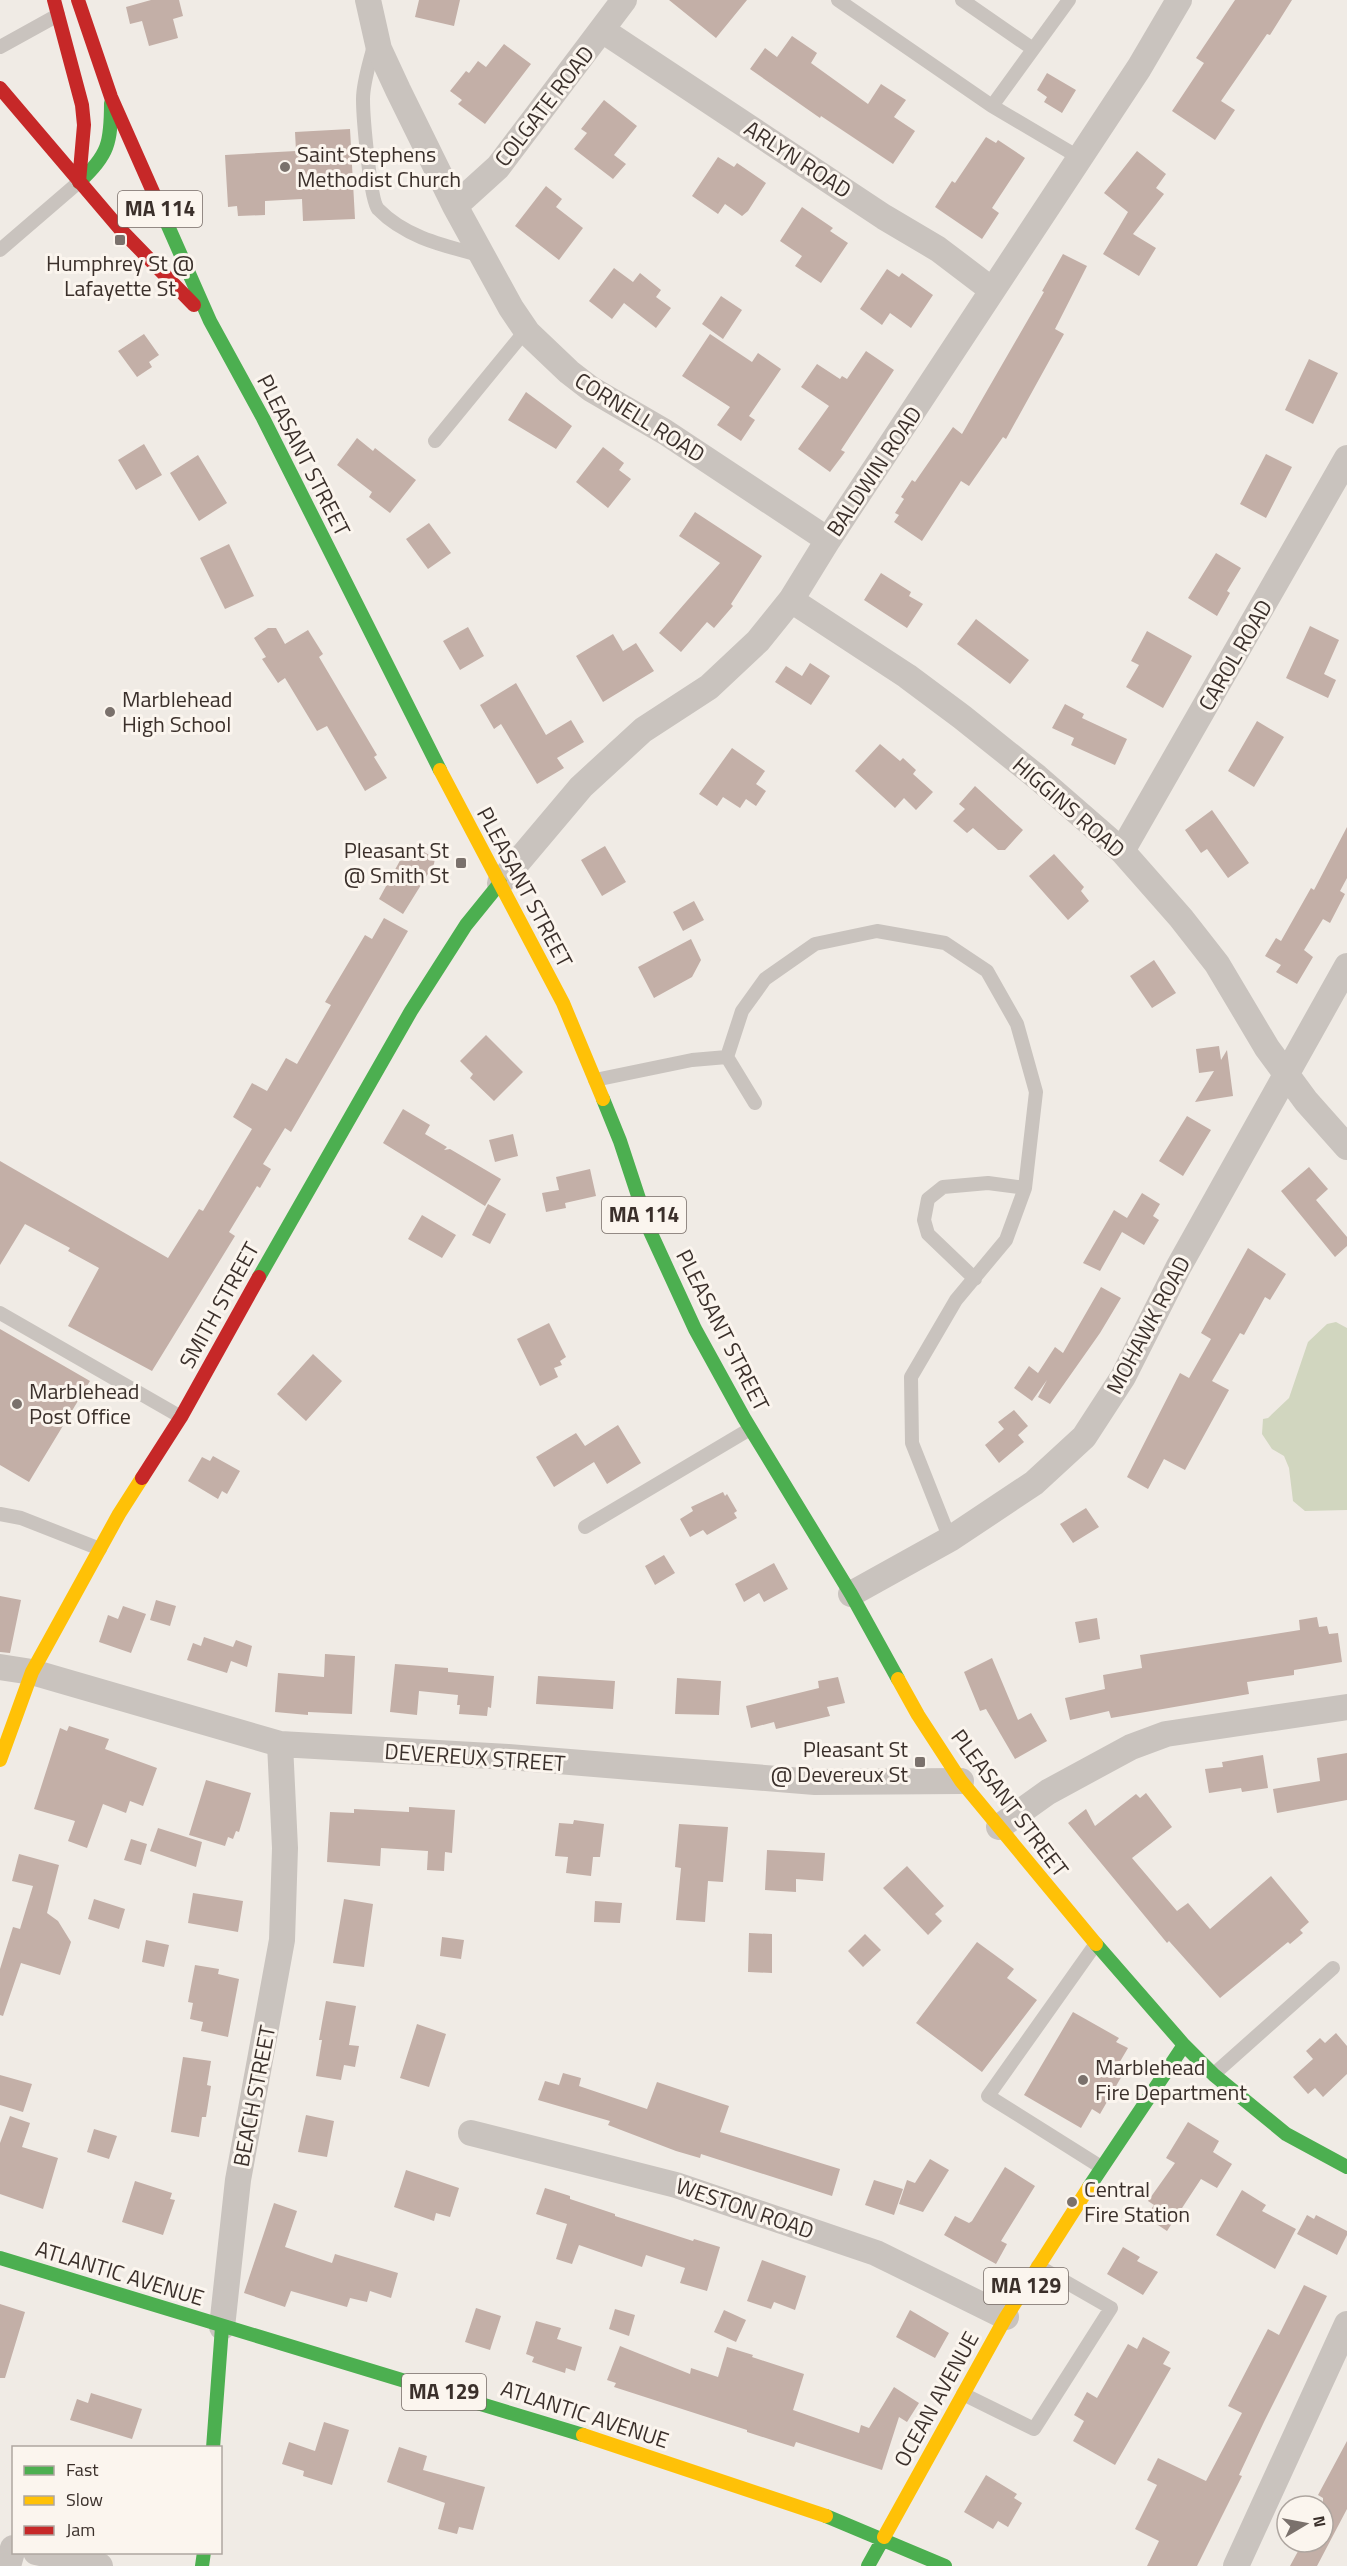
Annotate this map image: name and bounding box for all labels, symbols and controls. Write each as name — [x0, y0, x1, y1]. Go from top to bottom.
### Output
street label: COLGATE ROAD — [486, 38, 602, 174]
street label: ARLYN ROAD — [738, 112, 858, 206]
place label: Saint Stephens Methodist Church — [297, 137, 461, 196]
marker: Saint Stephens Methodist Church — [278, 160, 292, 174]
road number: MA 114 — [118, 191, 202, 227]
marker: Humphrey St @ Lafayette St — [113, 233, 127, 247]
place label: Humphrey St @ Lafayette St — [46, 246, 194, 305]
street label: CORNELL ROAD — [568, 363, 712, 471]
street label: PLEASANT STREET — [249, 368, 360, 542]
street label: BALDWIN ROAD — [818, 399, 930, 543]
street label: CAROL ROAD — [1189, 593, 1281, 717]
place label: Marblehead High School — [122, 682, 232, 741]
marker: Marblehead High School — [103, 705, 117, 719]
street label: HIGGINS ROAD — [1005, 748, 1133, 866]
street label: PLEASANT STREET — [468, 801, 582, 974]
place label: Pleasant St @ Smith St — [344, 833, 449, 892]
marker: Pleasant St @ Smith St — [454, 856, 468, 870]
road number: MA 114 — [602, 1197, 686, 1233]
street label: SMITH STREET — [170, 1235, 268, 1374]
street label: PLEASANT STREET — [668, 1243, 779, 1417]
street label: MOHAWK ROAD — [1097, 1250, 1199, 1400]
place label: Marblehead Post Office — [29, 1374, 139, 1433]
marker: Marblehead Post Office — [10, 1397, 24, 1411]
street label: PLEASANT STREET — [943, 1722, 1077, 1885]
place label: Pleasant St @ Devereux St — [771, 1732, 908, 1791]
street label: DEVEREUX STREET — [383, 1734, 567, 1780]
marker: Pleasant St @ Devereux St — [913, 1755, 927, 1769]
street label: BEACH STREET — [224, 2022, 284, 2170]
place label: Marblehead Fire Department — [1095, 2050, 1247, 2109]
marker: Marblehead Fire Department — [1076, 2073, 1090, 2087]
street label: WESTON ROAD — [671, 2168, 819, 2248]
place label: Central Fire Station — [1084, 2172, 1190, 2231]
marker: Central Fire Station — [1065, 2195, 1079, 2209]
street label: ATLANTIC AVENUE — [32, 2231, 208, 2315]
road number: MA 129 — [984, 2268, 1068, 2304]
street label: OCEAN AVENUE — [885, 2325, 987, 2473]
street label: ATLANTIC AVENUE — [497, 2371, 673, 2457]
road number: MA 129 — [402, 2374, 486, 2410]
legend — [12, 2446, 222, 2554]
text: Fast — [66, 2456, 99, 2483]
text: Slow — [66, 2486, 103, 2513]
north arrow — [1275, 2494, 1335, 2554]
text: N — [1307, 2514, 1333, 2529]
text: Jam — [66, 2516, 95, 2543]

